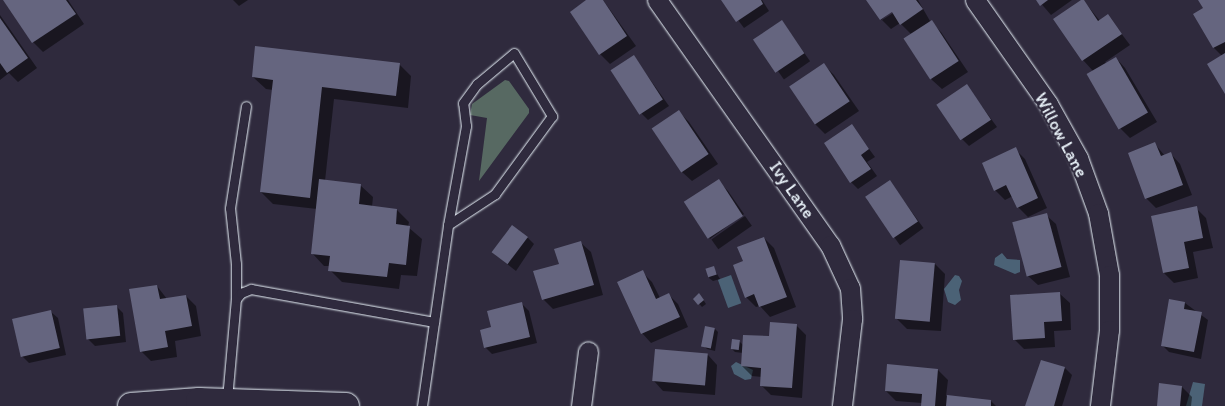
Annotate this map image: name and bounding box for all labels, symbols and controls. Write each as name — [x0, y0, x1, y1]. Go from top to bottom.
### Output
street label: Willow Lane — [1030, 89, 1092, 181]
street label: Ivy Lane — [765, 157, 819, 223]

